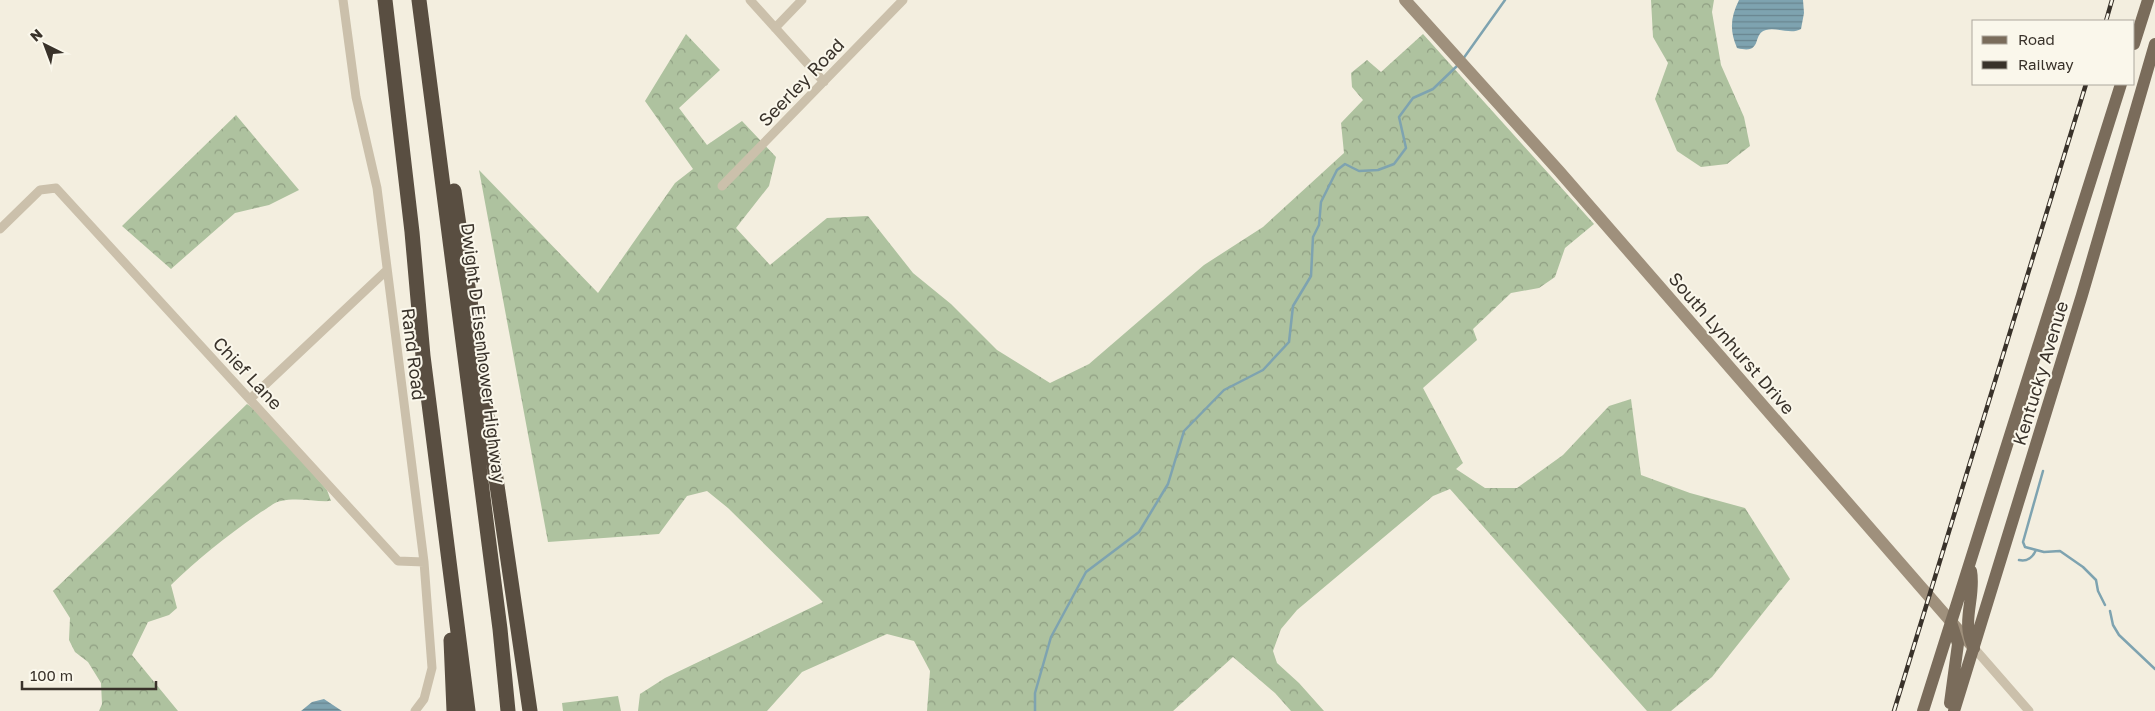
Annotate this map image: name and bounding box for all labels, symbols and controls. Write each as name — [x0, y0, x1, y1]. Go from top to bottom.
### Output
north arrow — [20, 20, 70, 70]
legend — [1972, 20, 2135, 85]
text: N — [26, 25, 46, 45]
text: Road — [2018, 30, 2055, 48]
street label: Seerley Road — [754, 33, 848, 131]
text: Railway — [2018, 55, 2074, 73]
street label: Dwight D Eisenhower Highway — [457, 222, 511, 484]
street label: South Lynhurst Drive — [1664, 268, 1800, 418]
street label: Kentucky Avenue — [2008, 298, 2072, 448]
street label: Rand Road — [397, 307, 431, 401]
street label: Chief Lane — [209, 332, 287, 414]
scale bar — [22, 658, 156, 690]
text: 100 m — [30, 666, 73, 684]

